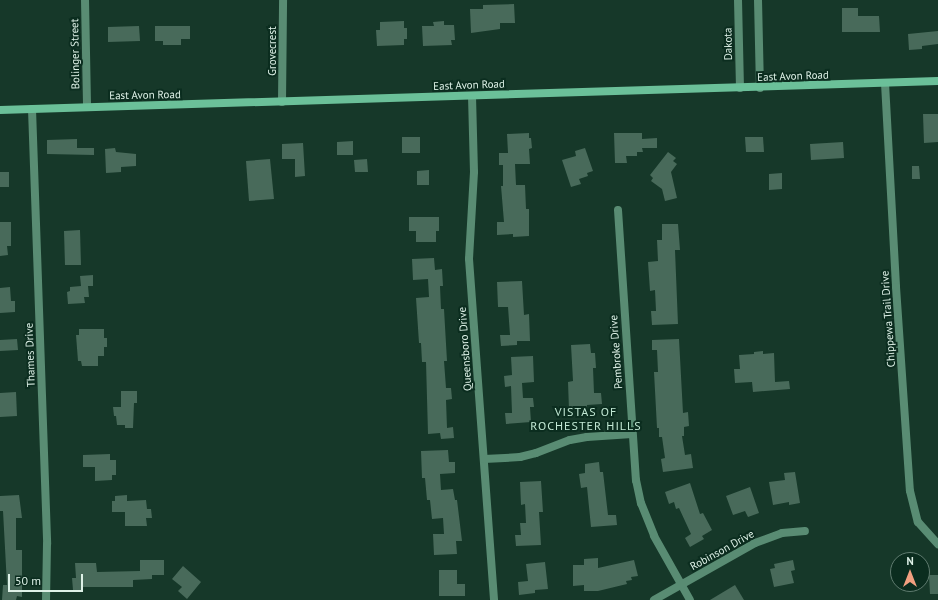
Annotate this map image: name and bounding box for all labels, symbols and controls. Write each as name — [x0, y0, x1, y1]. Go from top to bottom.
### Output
street label: Bolinger Street — [68, 19, 82, 89]
street label: Grovecrest — [265, 26, 279, 76]
street label: Dakota — [721, 27, 735, 61]
street label: East Avon Road — [757, 68, 829, 84]
street label: East Avon Road — [433, 77, 505, 93]
street label: East Avon Road — [109, 88, 181, 102]
street label: Chippewa Trail Drive — [878, 270, 898, 368]
street label: Queensboro Drive — [455, 307, 475, 391]
street label: Pembroke Drive — [607, 315, 625, 389]
street label: Thames Drive — [22, 323, 38, 387]
district label: VISTAS OF ROCHESTER HILLS — [530, 405, 642, 433]
street label: Robinson Drive — [688, 527, 756, 573]
north arrow — [890, 552, 930, 592]
text: N — [906, 554, 914, 568]
scale bar — [10, 566, 85, 592]
text: 50 m — [15, 573, 41, 588]

